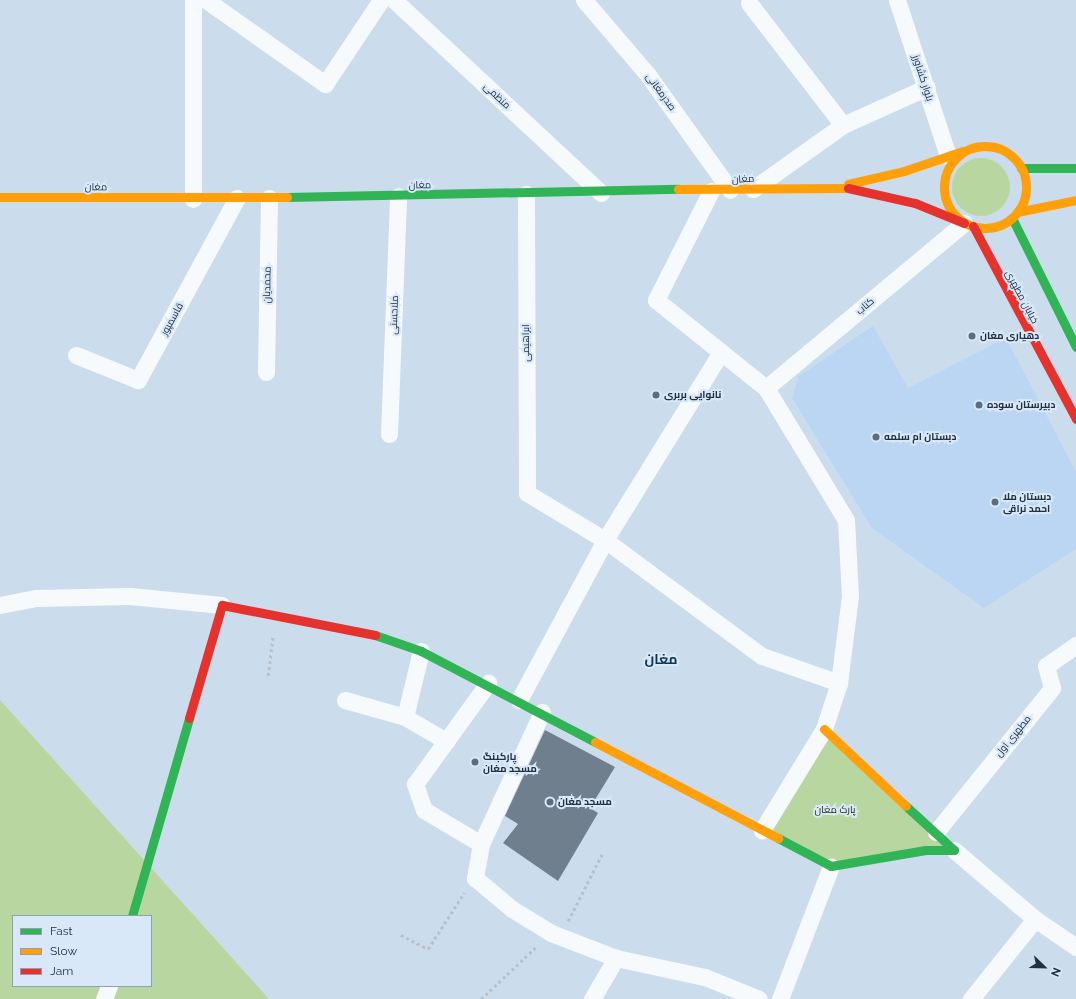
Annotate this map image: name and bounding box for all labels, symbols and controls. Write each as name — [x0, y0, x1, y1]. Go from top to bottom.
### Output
street label: بلوار کشاورز — [910, 53, 936, 103]
street label: صدرمغانی — [643, 71, 679, 113]
street label: منظمی — [481, 81, 513, 111]
street label: مغان — [732, 173, 754, 185]
street label: مغان — [409, 179, 431, 191]
street label: مغان — [85, 181, 107, 193]
street label: محمدیان — [261, 266, 273, 304]
street label: خیابان مطهری — [1003, 268, 1041, 326]
street label: ملاحسنی — [387, 295, 401, 335]
street label: کتاب — [853, 295, 877, 317]
street label: قاسمپور — [158, 301, 186, 337]
street label: ابراهیمی — [520, 324, 532, 362]
place label: دهیاری مغان — [980, 330, 1039, 342]
marker: دهیاری مغان — [967, 331, 977, 341]
place label: نانوایی بربری — [664, 389, 721, 401]
marker: نانوایی بربری — [651, 390, 661, 400]
place label: دبیرستان سوده — [987, 399, 1055, 411]
marker: دبیرستان سوده — [974, 400, 984, 410]
place label: دبستان ام سلمه — [884, 431, 956, 443]
marker: دبستان ام سلمه — [871, 432, 881, 442]
place label: دبستان ملا احمد نراقی — [1003, 490, 1051, 514]
marker: دبستان ملا احمد نراقی — [990, 497, 1000, 507]
district label: مغان — [644, 651, 678, 667]
street label: مطهری اول — [993, 713, 1033, 759]
place label: پارکینگ مسجد مغان — [483, 750, 537, 774]
marker: پارکینگ مسجد مغان — [470, 757, 480, 767]
place label: مسجد مغان — [558, 796, 612, 808]
marker: مسجد مغان — [545, 797, 555, 807]
park label: پارک مغان — [814, 804, 856, 816]
legend — [12, 915, 152, 987]
text: Fast — [50, 924, 73, 938]
text: Slow — [50, 944, 77, 958]
north arrow — [1024, 947, 1064, 987]
text: Jam — [50, 964, 73, 978]
text: N — [1048, 965, 1063, 978]

